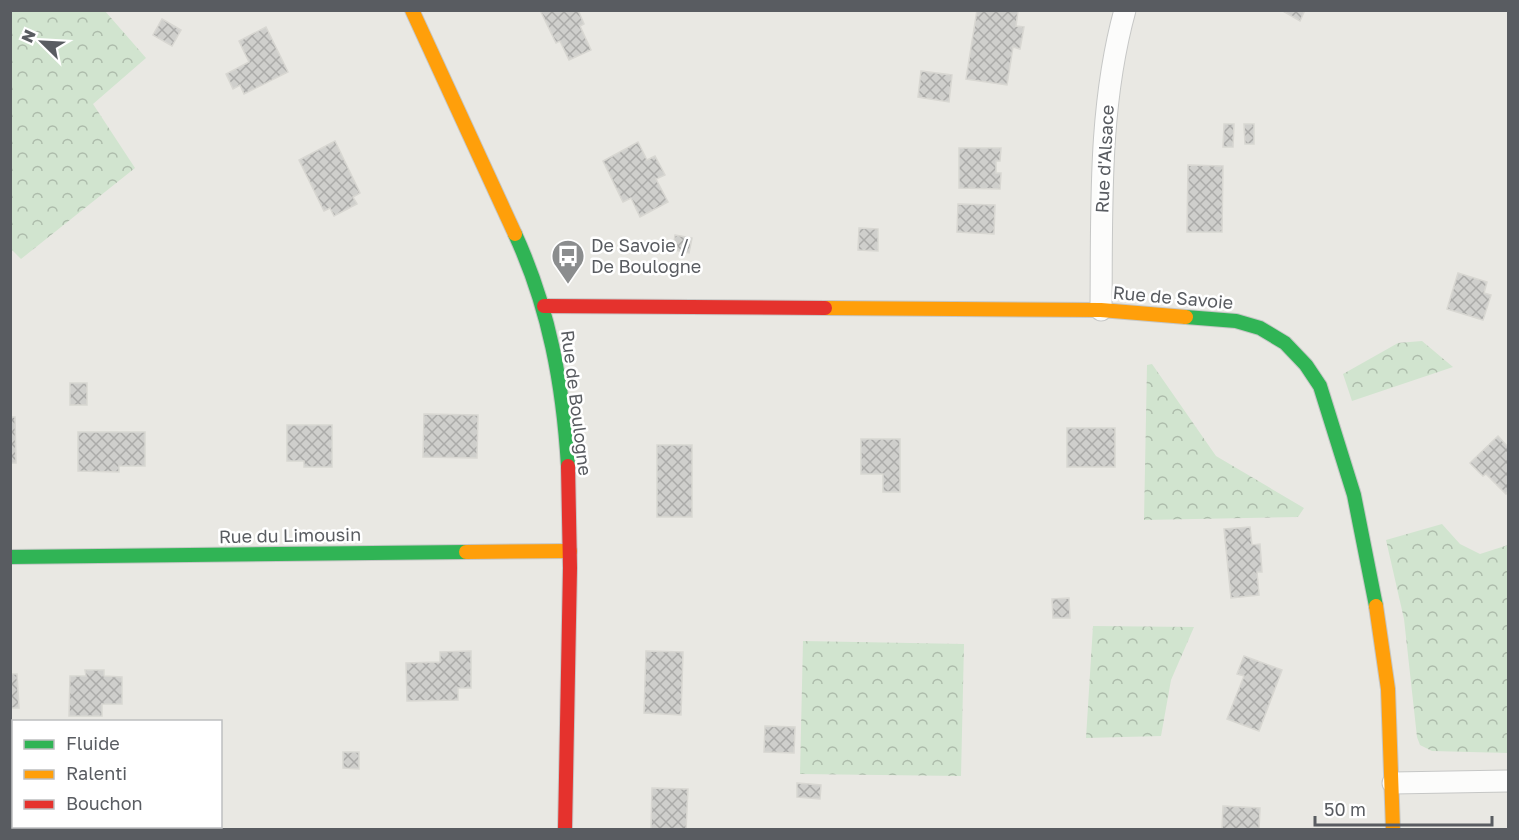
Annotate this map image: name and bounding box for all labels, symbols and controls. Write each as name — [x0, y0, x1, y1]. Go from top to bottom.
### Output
north arrow — [12, 12, 72, 72]
text: N — [17, 26, 40, 46]
street label: Rue d'Alsace — [1090, 104, 1118, 214]
place label: De Savoie / De Boulogne — [591, 234, 701, 277]
bus stop icon: De Savoie / De Boulogne — [550, 238, 586, 285]
street label: Rue de Savoie — [1112, 281, 1234, 313]
street label: Rue de Boulogne — [557, 329, 597, 477]
street label: Rue du Limousin — [219, 523, 361, 547]
legend — [12, 720, 222, 828]
text: Fluide — [66, 732, 120, 754]
text: Ralenti — [66, 762, 127, 784]
scale bar — [1315, 789, 1492, 827]
text: Bouchon — [66, 792, 143, 814]
text: 50 m — [1324, 798, 1366, 820]

